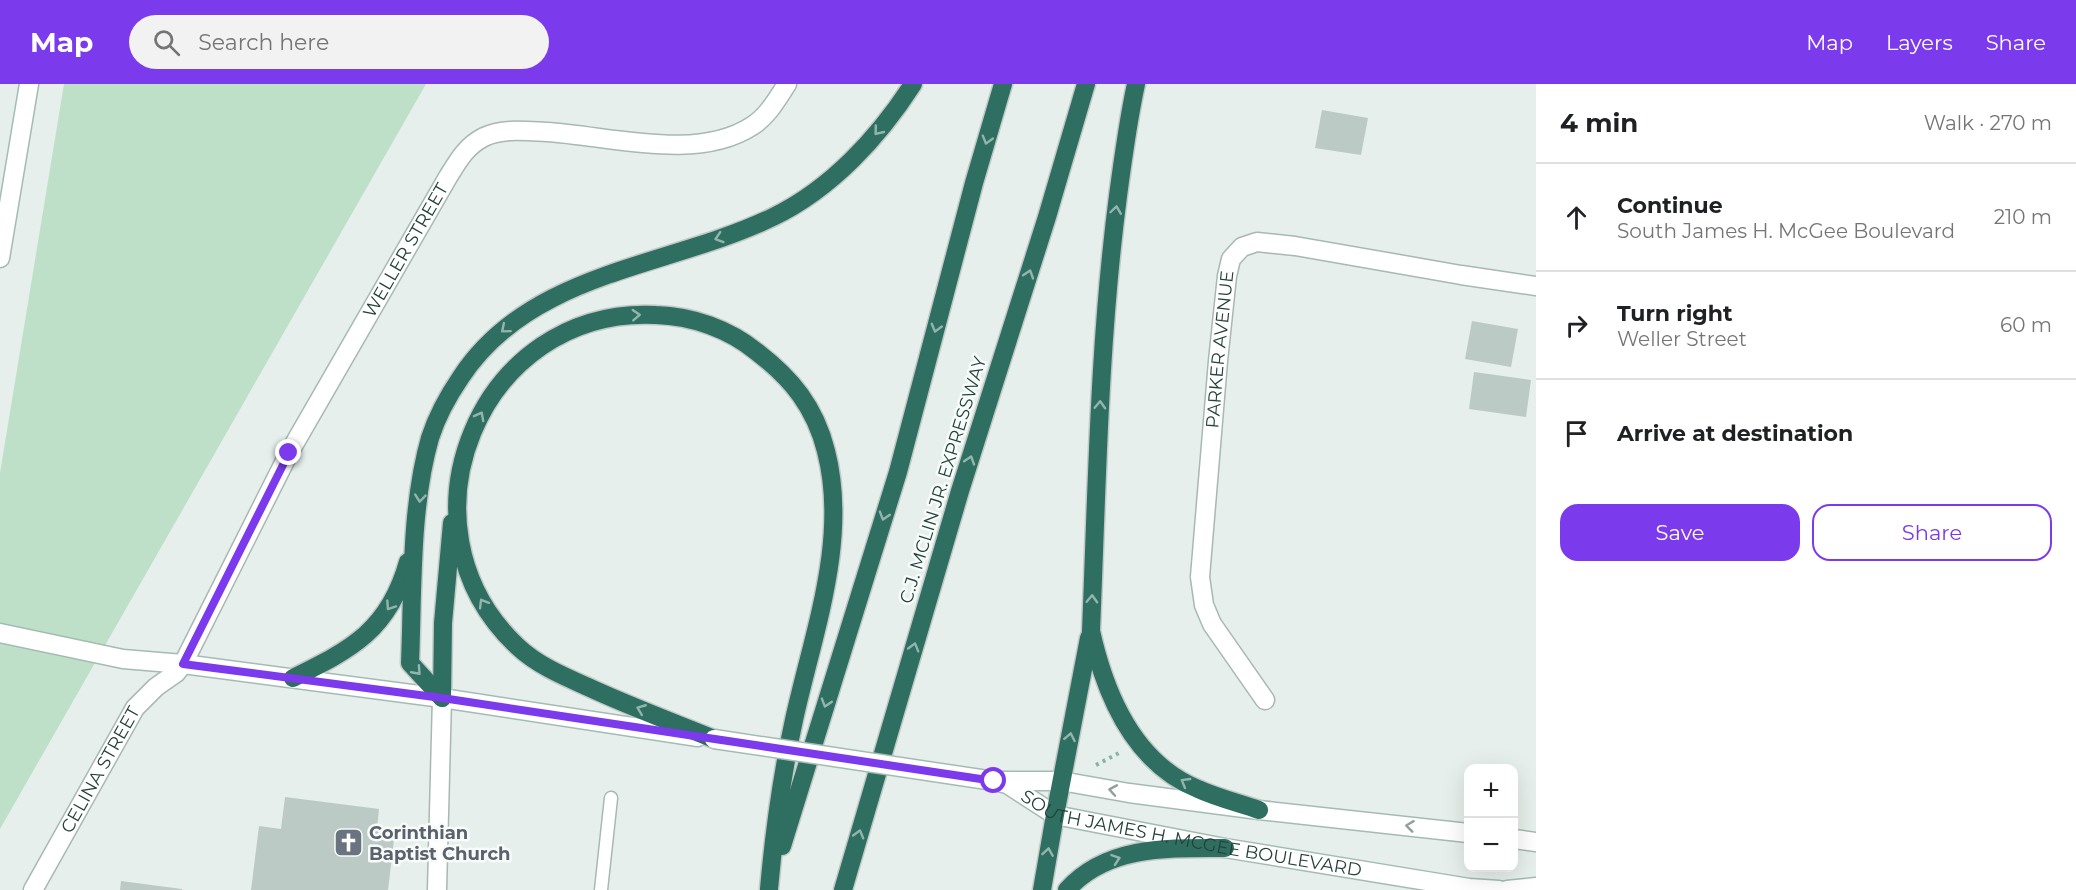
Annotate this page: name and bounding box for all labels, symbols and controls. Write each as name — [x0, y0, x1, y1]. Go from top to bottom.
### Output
search box — [129, 15, 549, 69]
text: Map — [30, 25, 93, 59]
icon: search — [150, 26, 183, 59]
text: Search here — [198, 29, 329, 56]
text: Map — [1806, 30, 1853, 55]
text: Layers — [1886, 30, 1953, 55]
text: Share — [1986, 30, 2046, 55]
text: 4 min — [1560, 107, 1638, 139]
text: Walk · 270 m — [1924, 111, 2052, 135]
one-way arrow — [875, 124, 886, 135]
one-way arrow — [982, 134, 994, 145]
street label: WELLER STREET — [358, 179, 453, 322]
text: Continue — [1617, 192, 1723, 219]
icon: ahead — [1560, 201, 1593, 234]
text: 210 m — [1994, 205, 2052, 229]
one-way arrow — [1109, 206, 1122, 215]
text: South James H. McGee Boulevard — [1617, 219, 1955, 243]
one-way arrow — [714, 231, 725, 244]
one-way arrow — [1022, 269, 1034, 280]
street label: PARKER AVENUE — [1201, 270, 1238, 429]
text: Turn right — [1617, 300, 1732, 327]
one-way arrow — [632, 308, 641, 321]
icon: right — [1560, 309, 1593, 342]
text: 60 m — [2000, 313, 2052, 337]
one-way arrow — [501, 322, 512, 333]
one-way arrow — [930, 323, 943, 333]
text: Weller Street — [1617, 327, 1747, 351]
street label: C.J. MCLIN JR. EXPRESSWAY — [895, 353, 991, 606]
one-way arrow — [1093, 400, 1106, 409]
one-way arrow — [473, 411, 484, 422]
icon: arrive — [1560, 417, 1593, 450]
text: Arrive at destination — [1617, 420, 1853, 447]
route end — [275, 439, 301, 465]
one-way arrow — [963, 455, 975, 466]
one-way arrow — [414, 493, 426, 503]
button: Save — [1560, 504, 1800, 561]
button: Share — [1812, 504, 2052, 561]
one-way arrow — [879, 510, 891, 521]
one-way arrow — [1086, 595, 1098, 604]
one-way arrow — [386, 599, 397, 610]
one-way arrow — [478, 599, 490, 609]
one-way arrow — [907, 642, 919, 653]
one-way arrow — [410, 664, 421, 675]
one-way arrow — [821, 697, 833, 708]
street label: CELINA STREET — [56, 702, 145, 837]
one-way arrow — [636, 704, 647, 716]
one-way arrow — [1063, 732, 1076, 742]
map controls — [1464, 764, 1518, 872]
button: + — [1464, 764, 1518, 818]
route start — [980, 767, 1006, 793]
one-way arrow — [1181, 778, 1191, 789]
one-way arrow — [1108, 784, 1118, 797]
street label: SOUTH JAMES H. MCGEE BOULEVARD — [1017, 785, 1363, 881]
button: − — [1464, 818, 1518, 872]
one-way arrow — [1406, 820, 1415, 833]
place label: Corinthian Baptist Church — [369, 822, 510, 865]
church icon: Corinthian Baptist Church — [332, 827, 364, 859]
one-way arrow — [852, 829, 864, 840]
one-way arrow — [1042, 848, 1054, 857]
one-way arrow — [1110, 854, 1121, 867]

